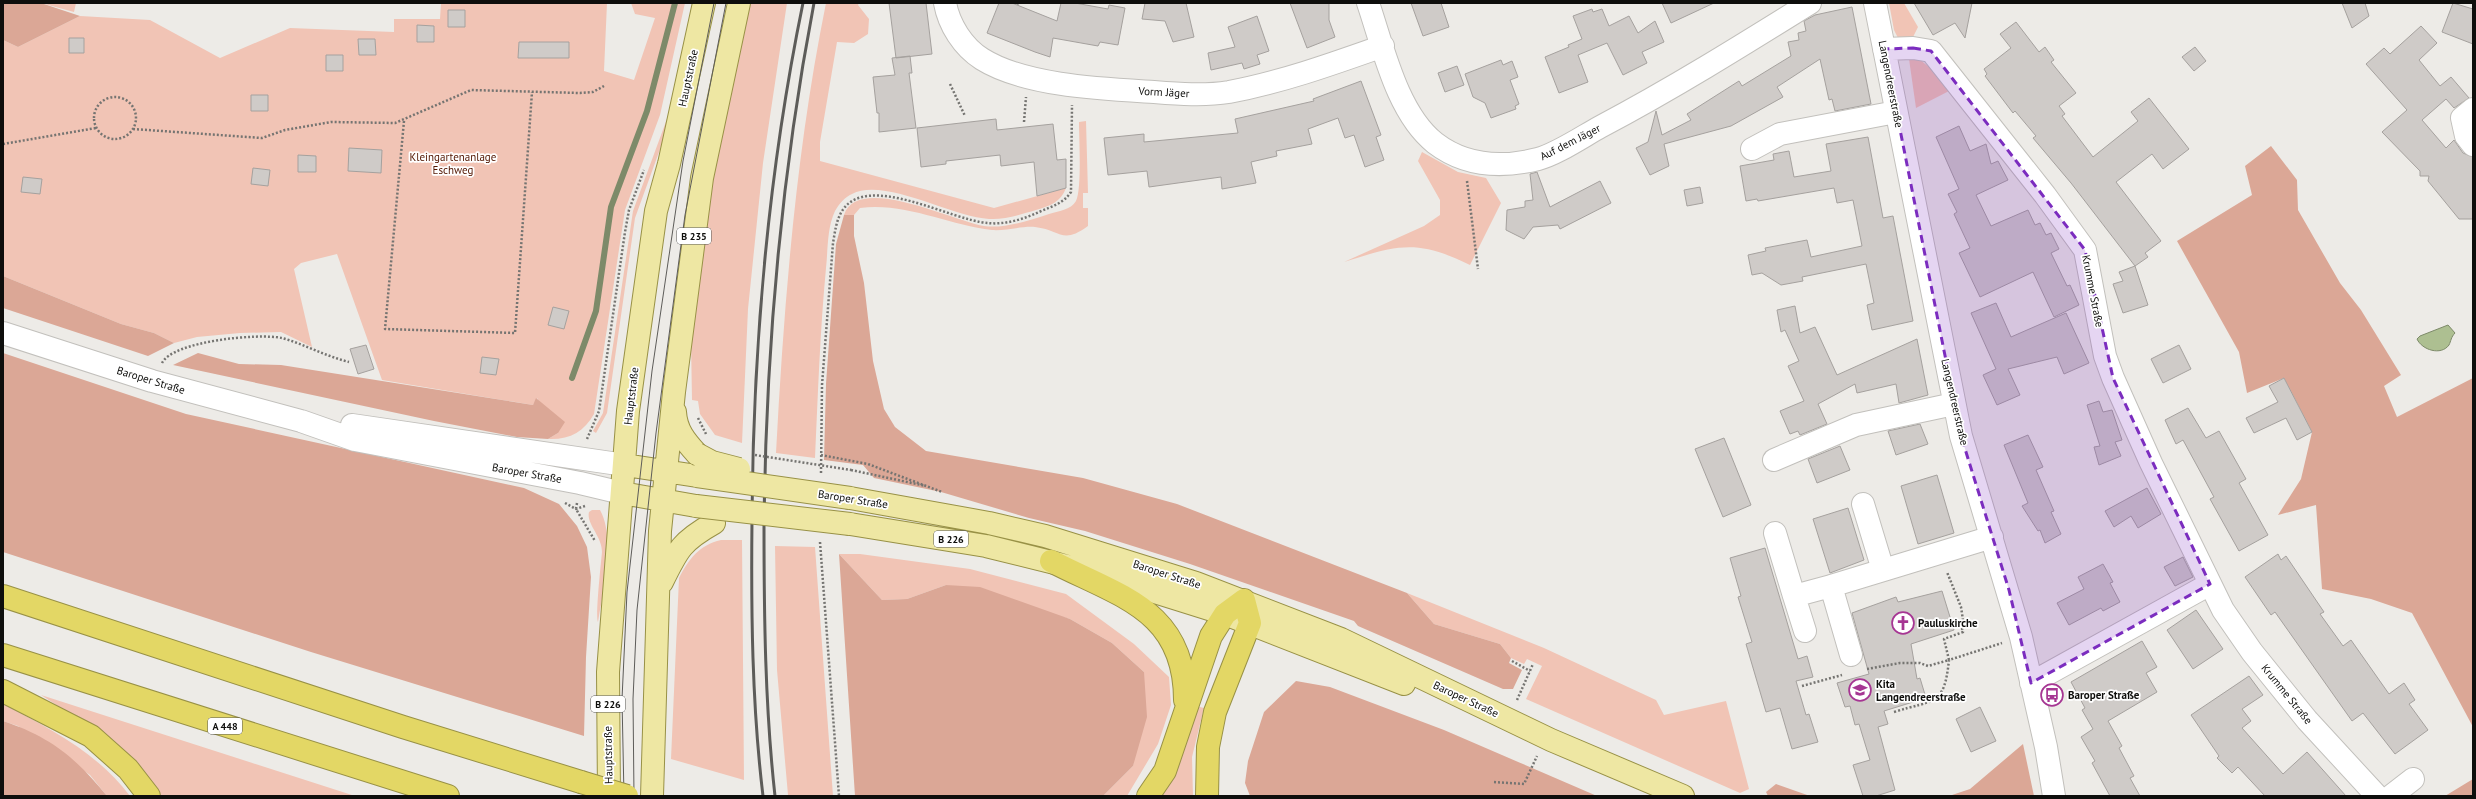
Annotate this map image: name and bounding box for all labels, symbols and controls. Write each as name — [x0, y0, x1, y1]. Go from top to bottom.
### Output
street label: Langendreerstraße — [1876, 39, 1906, 129]
street label: Hauptstraße — [675, 48, 701, 108]
street label: Vorm Jäger — [1137, 84, 1190, 100]
street label: Auf dem Jäger — [1537, 121, 1603, 163]
park label: Kleingartenanlage Eschweg — [410, 150, 497, 177]
road number: B 235 — [677, 228, 711, 244]
street label: Krumme Straße — [2079, 254, 2107, 329]
street label: Langendreerstraße — [1938, 357, 1972, 447]
street label: Baroper Straße — [115, 363, 187, 397]
street label: Hauptstraße — [621, 366, 642, 426]
street label: Baroper Straße — [491, 460, 563, 486]
street label: Baroper Straße — [817, 487, 889, 511]
road number: B 226 — [934, 531, 968, 547]
street label: Baroper Straße — [1131, 556, 1203, 592]
church icon: Pauluskirche — [1890, 610, 1916, 636]
place label: Pauluskirche — [1918, 616, 1978, 630]
street label: Krumme Straße — [2258, 661, 2316, 727]
school or university icon: Kita Langendreerstraße — [1847, 677, 1873, 703]
place label: Kita Langendreerstraße — [1876, 677, 1966, 704]
street label: Baroper Straße — [1431, 678, 1501, 720]
bus stop icon: Baroper Straße — [2039, 682, 2065, 708]
place label: Baroper Straße — [2068, 688, 2140, 702]
road number: B 226 — [591, 696, 625, 712]
road number: A 448 — [208, 718, 242, 734]
street label: Hauptstraße — [600, 725, 616, 784]

